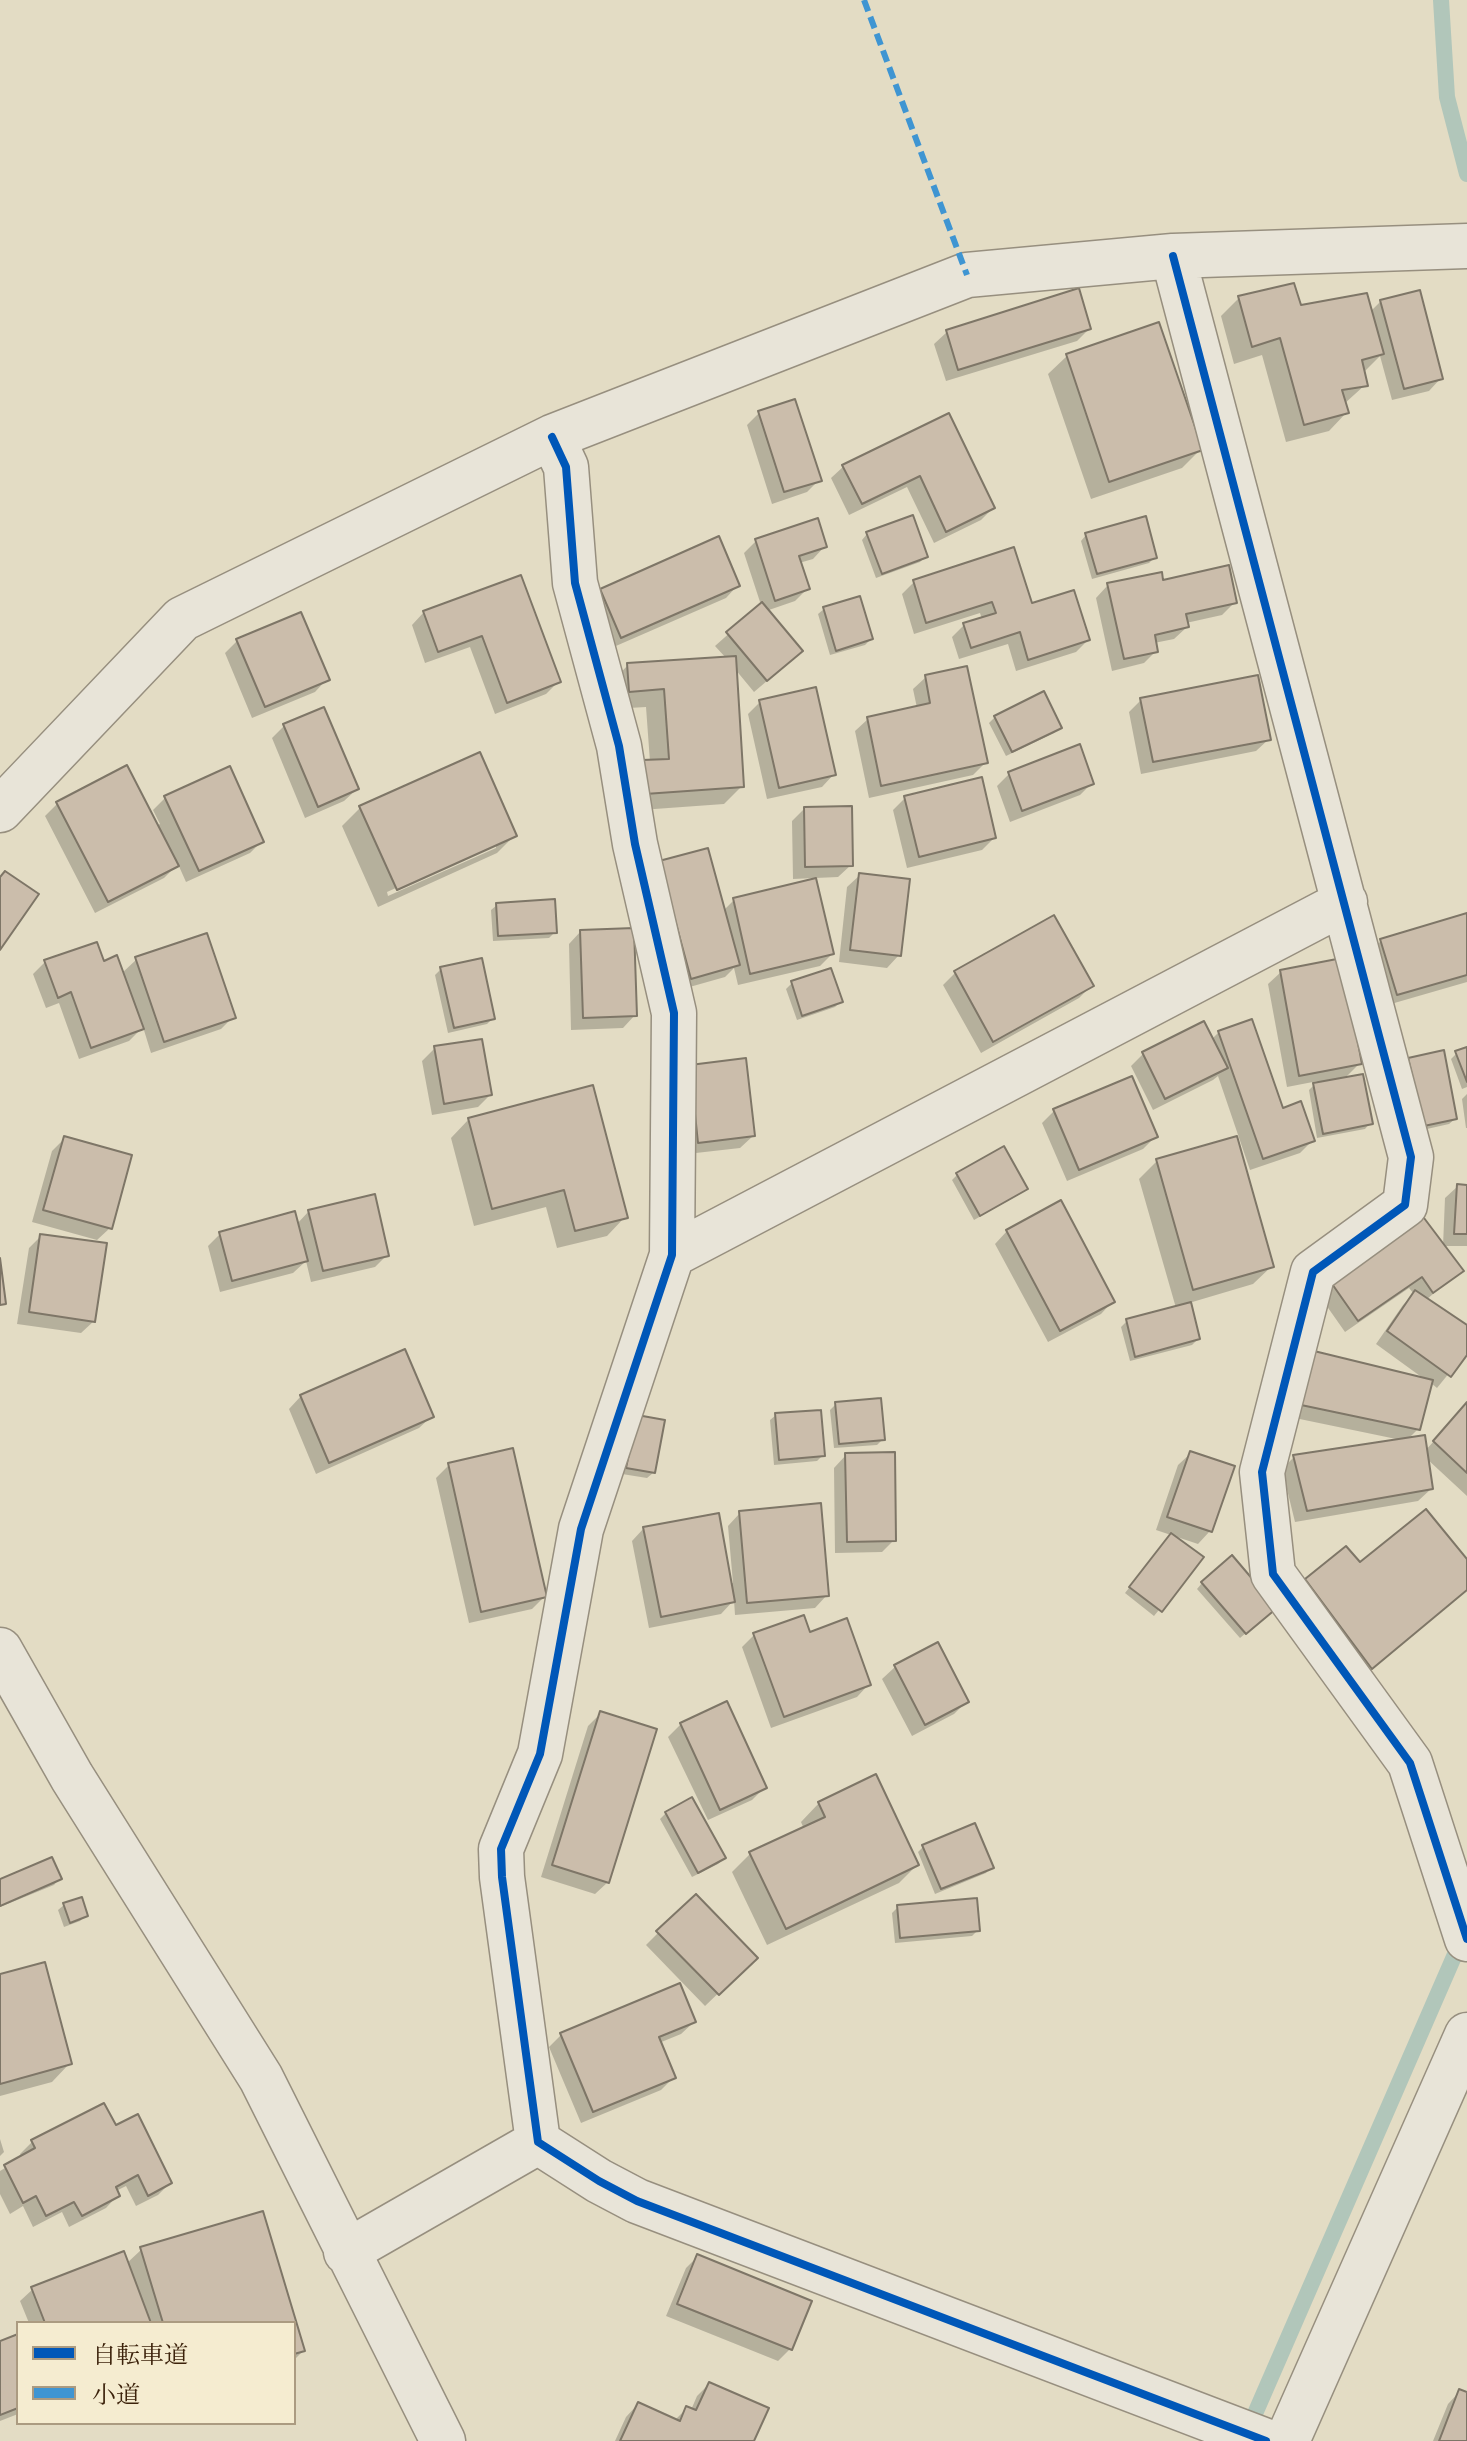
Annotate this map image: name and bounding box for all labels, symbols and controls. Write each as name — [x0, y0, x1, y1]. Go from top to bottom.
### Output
legend — [16, 2321, 296, 2425]
text: 自転車道 — [92, 2339, 188, 2371]
text: 小道 — [92, 2379, 140, 2411]

